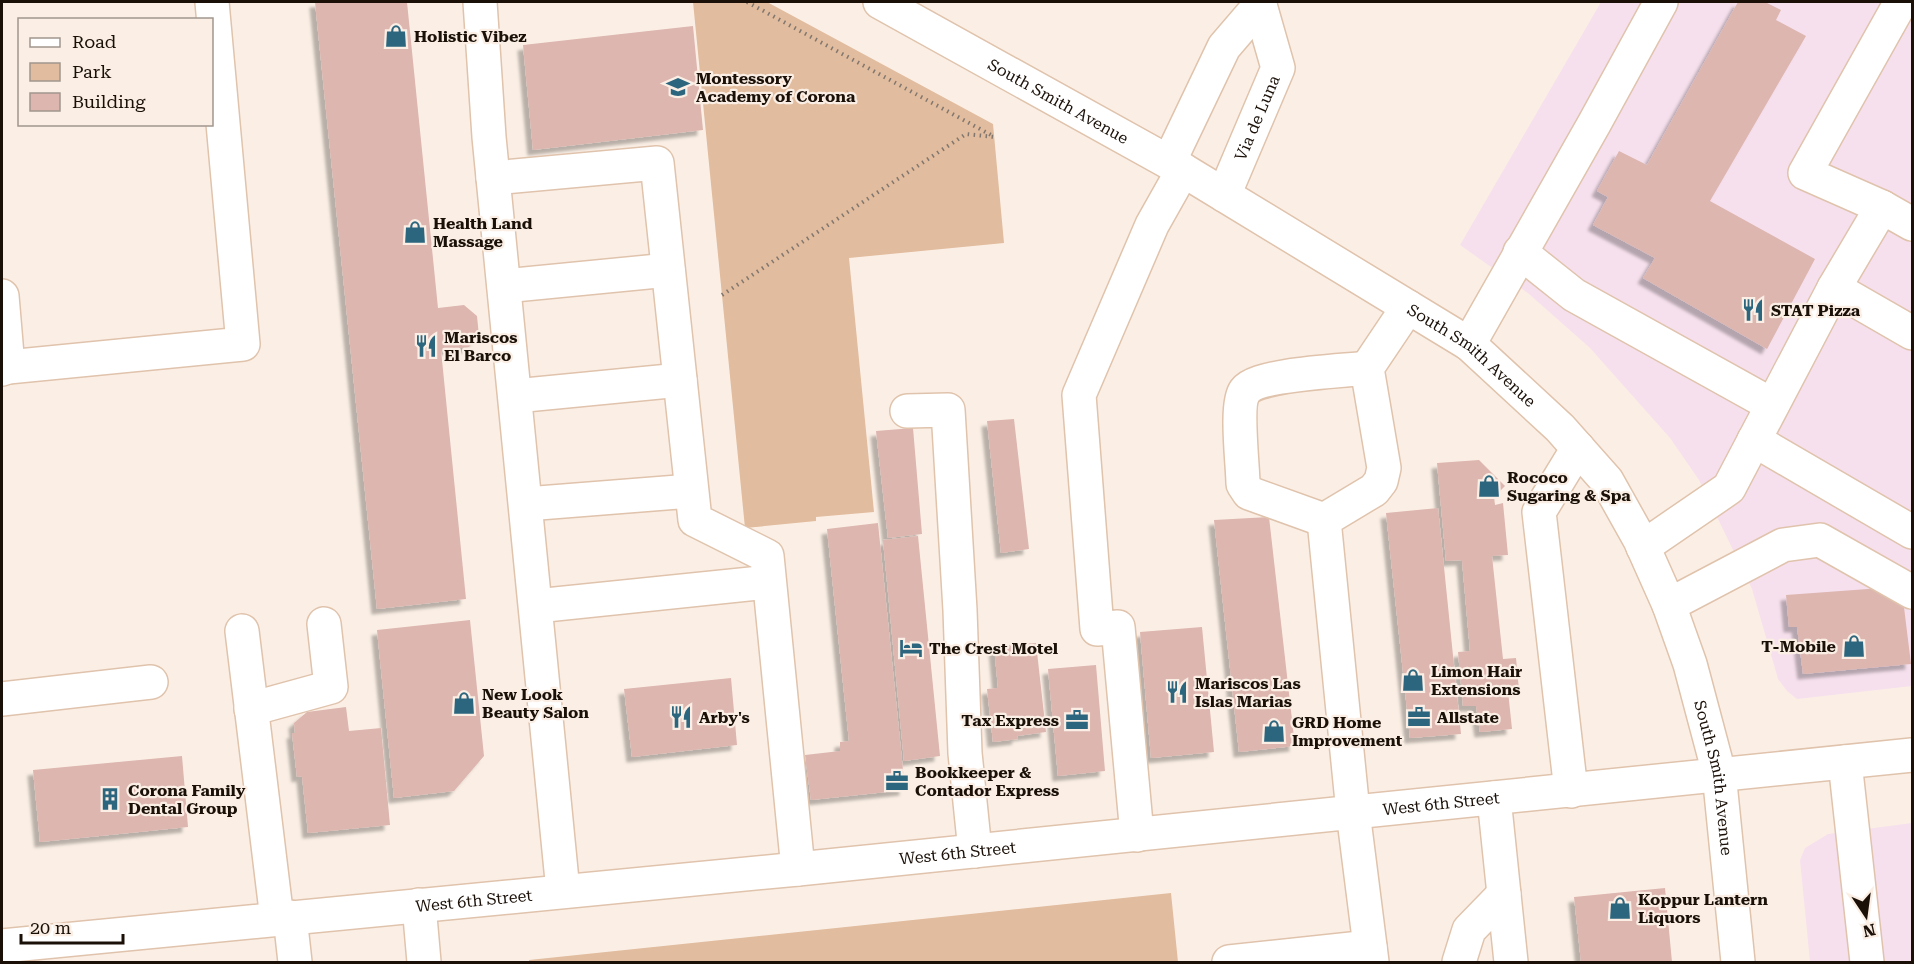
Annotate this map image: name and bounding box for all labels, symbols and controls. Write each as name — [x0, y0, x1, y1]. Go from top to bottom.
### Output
legend — [18, 18, 213, 126]
shop icon: Holistic Vibez — [383, 23, 409, 49]
place label: Holistic Vibez — [414, 27, 527, 46]
text: Road — [72, 31, 117, 52]
street label: South Smith Avenue — [985, 54, 1132, 148]
text: Park — [72, 61, 112, 82]
place label: Montessory Academy of Corona — [696, 69, 856, 106]
street label: Via de Luna — [1230, 72, 1284, 163]
school or university icon: Montessory Academy of Corona — [665, 74, 691, 100]
text: Building — [72, 91, 146, 112]
place label: Health Land Massage — [433, 214, 533, 251]
shop icon: Health Land Massage — [402, 219, 428, 245]
restaurant icon: STAT Pizza — [1740, 297, 1766, 323]
street label: South Smith Avenue — [1404, 299, 1540, 411]
place label: STAT Pizza — [1771, 301, 1861, 320]
place label: Mariscos El Barco — [444, 328, 517, 365]
restaurant icon: Mariscos El Barco — [413, 333, 439, 359]
place label: Rococo Sugaring & Spa — [1507, 468, 1631, 505]
shop icon: Rococo Sugaring & Spa — [1476, 473, 1502, 499]
shop icon: T-Mobile — [1841, 633, 1867, 659]
hotel icon: The Crest Motel — [898, 635, 924, 661]
place label: T-Mobile — [1761, 637, 1836, 656]
place label: The Crest Motel — [929, 639, 1059, 658]
place label: Limon Hair Extensions — [1431, 662, 1522, 699]
shop icon: Limon Hair Extensions — [1400, 667, 1426, 693]
place label: Mariscos Las Islas Marias — [1195, 674, 1301, 711]
restaurant icon: Mariscos Las Islas Marias — [1164, 679, 1190, 705]
place label: New Look Beauty Salon — [482, 685, 589, 722]
shop icon: New Look Beauty Salon — [451, 690, 477, 716]
street label: South Smith Avenue — [1691, 698, 1737, 857]
restaurant icon: Arby's — [668, 704, 694, 730]
office icon: Allstate — [1406, 704, 1432, 730]
office icon: Tax Express — [1064, 707, 1090, 733]
place label: Arby's — [699, 708, 750, 727]
place label: Allstate — [1437, 708, 1499, 727]
place label: Tax Express — [961, 711, 1059, 730]
place label: GRD Home Improvement — [1292, 713, 1403, 750]
shop icon: GRD Home Improvement — [1261, 718, 1287, 744]
place label: Bookkeeper & Contador Express — [915, 763, 1059, 800]
office icon: Bookkeeper & Contador Express — [884, 768, 910, 794]
place label: Corona Family Dental Group — [128, 781, 246, 818]
building icon: Corona Family Dental Group — [97, 786, 123, 812]
street label: West 6th Street — [1382, 788, 1500, 819]
street label: West 6th Street — [898, 837, 1017, 868]
street label: West 6th Street — [415, 885, 533, 915]
north arrow — [1836, 886, 1896, 946]
place label: Koppur Lantern Liquors — [1638, 890, 1768, 927]
shop icon: Koppur Lantern Liquors — [1607, 895, 1633, 921]
scale bar — [21, 907, 123, 945]
text: 20 m — [30, 917, 71, 938]
text: N — [1861, 919, 1877, 941]

